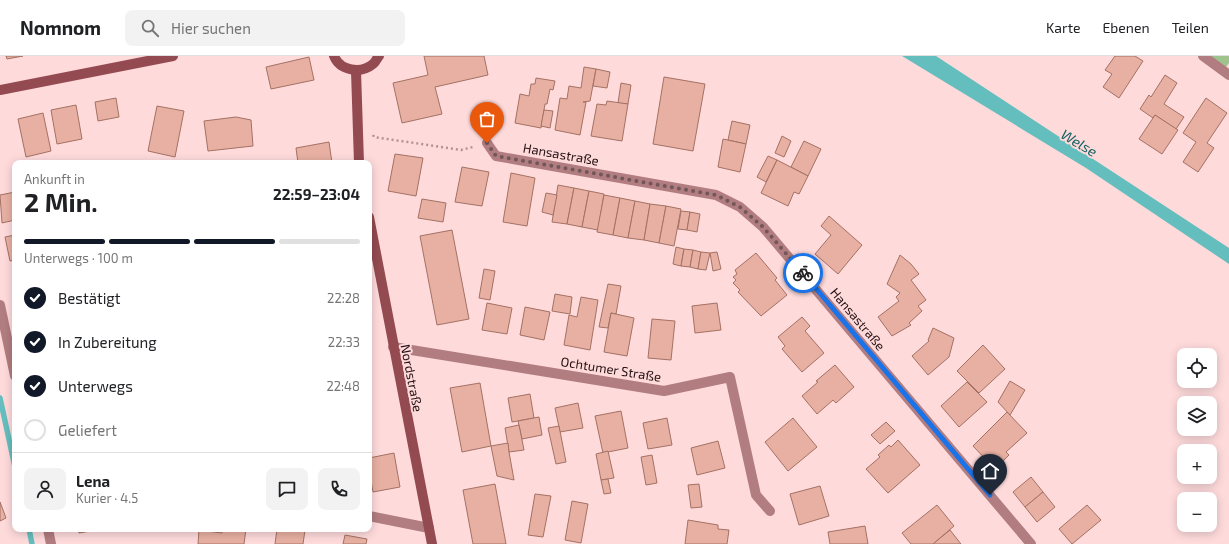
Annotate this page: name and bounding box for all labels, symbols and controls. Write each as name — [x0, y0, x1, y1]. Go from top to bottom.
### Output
search box — [125, 10, 405, 46]
text: Nomnom — [20, 16, 101, 39]
icon: search — [139, 17, 161, 39]
text: Hier suchen — [171, 19, 251, 37]
text: Karte — [1046, 19, 1081, 36]
text: Ebenen — [1103, 19, 1150, 36]
text: Teilen — [1172, 19, 1209, 36]
pin — [470, 102, 504, 143]
icon: bag — [476, 108, 498, 130]
water label: Welse — [1058, 125, 1101, 160]
street label: Hansastraße — [522, 139, 600, 169]
text: Ankunft in — [24, 171, 85, 187]
text: 22:59–23:04 — [273, 185, 360, 203]
text: 2 Min. — [24, 186, 98, 217]
text: Unterwegs · 100 m — [24, 250, 133, 266]
courier — [783, 253, 823, 293]
icon: bike — [792, 262, 814, 284]
street label: Hansastraße — [827, 284, 889, 354]
icon: check — [24, 287, 46, 309]
text: Bestätigt — [58, 289, 120, 307]
text: 22:28 — [327, 290, 360, 306]
icon: check — [24, 331, 46, 353]
text: In Zubereitung — [58, 333, 157, 351]
text: 22:33 — [328, 334, 360, 350]
street label: Nordstraße — [398, 343, 426, 413]
map controls — [1177, 348, 1217, 532]
button: locate — [1177, 348, 1217, 388]
street label: Ochtumer Straße — [560, 353, 662, 385]
icon: check — [24, 375, 46, 397]
text: Unterwegs — [58, 377, 133, 395]
text: 22:48 — [326, 378, 360, 394]
button: layers — [1177, 396, 1217, 436]
text: Geliefert — [58, 421, 117, 439]
button: + — [1177, 444, 1217, 484]
pin — [973, 454, 1007, 495]
icon: home — [979, 460, 1001, 482]
button: person — [24, 468, 66, 510]
button: chat — [266, 468, 308, 510]
button: phone — [318, 468, 360, 510]
text: Lena — [76, 472, 110, 490]
text: Kurier · 4.5 — [76, 490, 138, 506]
button: − — [1177, 492, 1217, 532]

